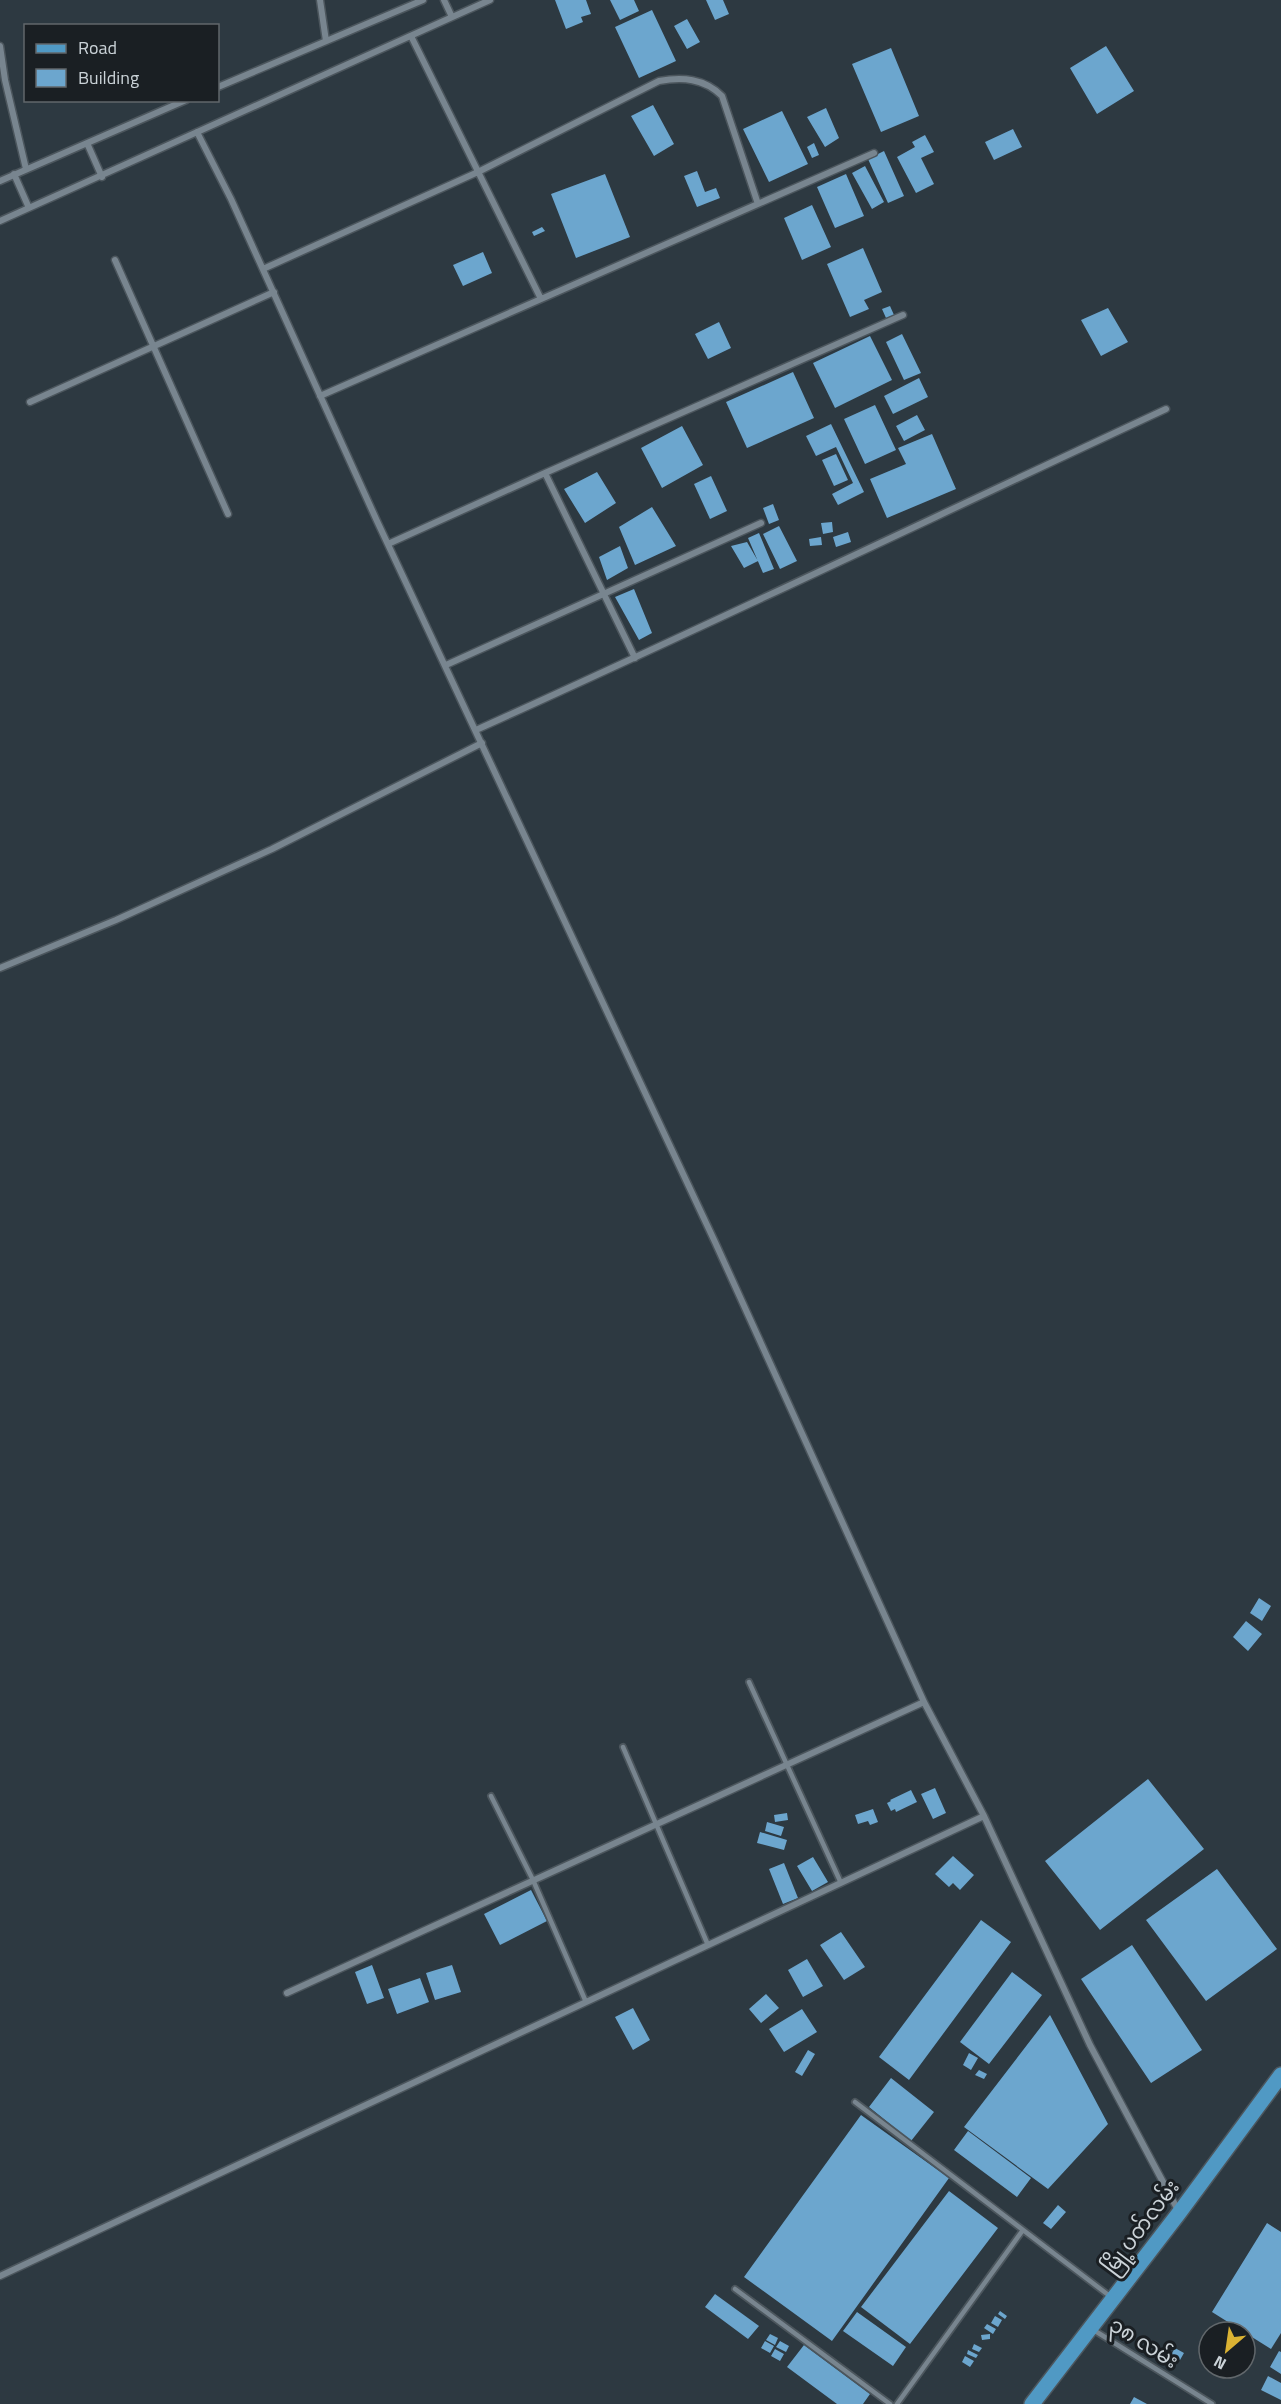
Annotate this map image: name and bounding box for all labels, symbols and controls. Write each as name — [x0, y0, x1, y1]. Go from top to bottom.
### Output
legend — [24, 24, 219, 102]
text: Road — [78, 34, 117, 61]
text: Building — [78, 64, 139, 91]
street label: မြို့ပတ်လမ်း — [1094, 2172, 1188, 2282]
street label: ၃၈ လမ်း — [1103, 2308, 1185, 2378]
north arrow — [1197, 2320, 1257, 2380]
text: N — [1209, 2350, 1230, 2376]

